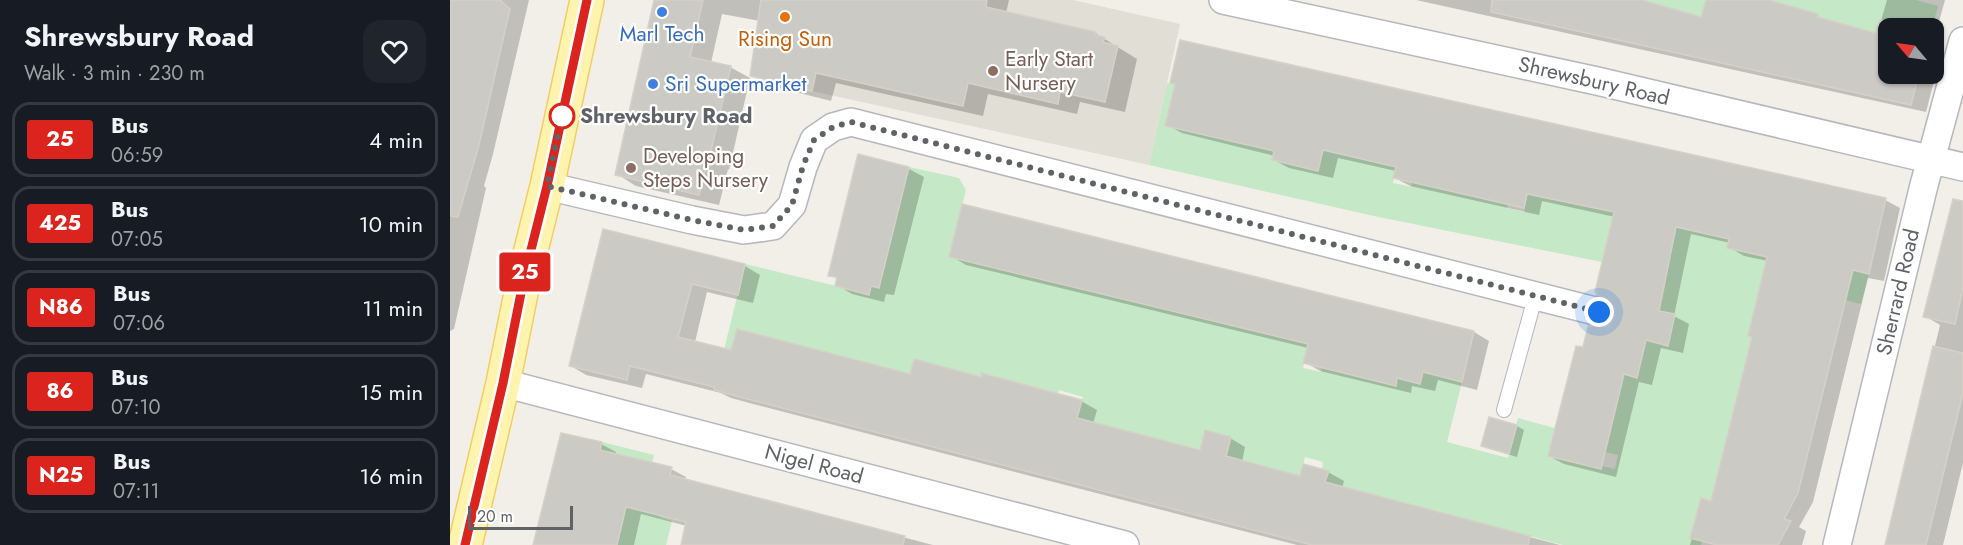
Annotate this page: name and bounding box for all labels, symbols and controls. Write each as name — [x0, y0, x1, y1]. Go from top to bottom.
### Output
marker: Marl Tech — [655, 5, 669, 19]
marker: Rising Sun — [778, 10, 792, 24]
text: Shrewsbury Road — [24, 16, 254, 57]
north arrow — [1878, 18, 1944, 84]
map controls — [1878, 18, 1944, 84]
place label: Marl Tech — [620, 19, 705, 49]
button: heart — [363, 20, 426, 83]
place label: Rising Sun — [738, 24, 832, 54]
place label: Early Start Nursery — [1005, 44, 1093, 98]
street label: Shrewsbury Road — [1515, 49, 1673, 113]
text: Walk · 3 min · 230 m — [24, 59, 205, 88]
marker: Early Start Nursery — [986, 64, 1000, 78]
place label: Sri Supermarket — [665, 69, 806, 99]
marker: Sri Supermarket — [646, 77, 660, 91]
place label: Shrewsbury Road — [580, 101, 752, 131]
marker: Shrewsbury Road — [549, 103, 575, 129]
text: Bus — [111, 109, 148, 141]
text: 25 — [46, 124, 74, 154]
text: 4 min — [369, 124, 423, 156]
text: 06:59 — [111, 141, 163, 170]
place label: Developing Steps Nursery — [643, 141, 769, 195]
marker: Developing Steps Nursery — [624, 161, 638, 175]
text: Bus — [111, 193, 148, 225]
text: 425 — [39, 208, 81, 238]
text: 10 min — [359, 208, 423, 240]
text: 07:05 — [111, 225, 163, 254]
street label: Sherrard Road — [1869, 226, 1927, 358]
line badge: 25 — [498, 252, 552, 292]
text: 25 — [511, 257, 539, 287]
text: Bus — [113, 277, 150, 309]
text: N86 — [39, 292, 83, 322]
text: 11 min — [362, 292, 423, 324]
your location — [1584, 297, 1614, 327]
text: 07:06 — [113, 309, 165, 338]
text: Bus — [111, 361, 148, 393]
text: 86 — [46, 376, 74, 406]
text: 15 min — [360, 376, 423, 408]
text: 07:10 — [111, 393, 161, 422]
street label: Nigel Road — [761, 436, 867, 492]
text: Bus — [113, 445, 150, 477]
text: N25 — [39, 460, 83, 490]
text: 16 min — [359, 460, 423, 492]
text: 07:11 — [113, 477, 160, 506]
scale bar — [468, 503, 573, 530]
text: 20 m — [477, 505, 513, 528]

